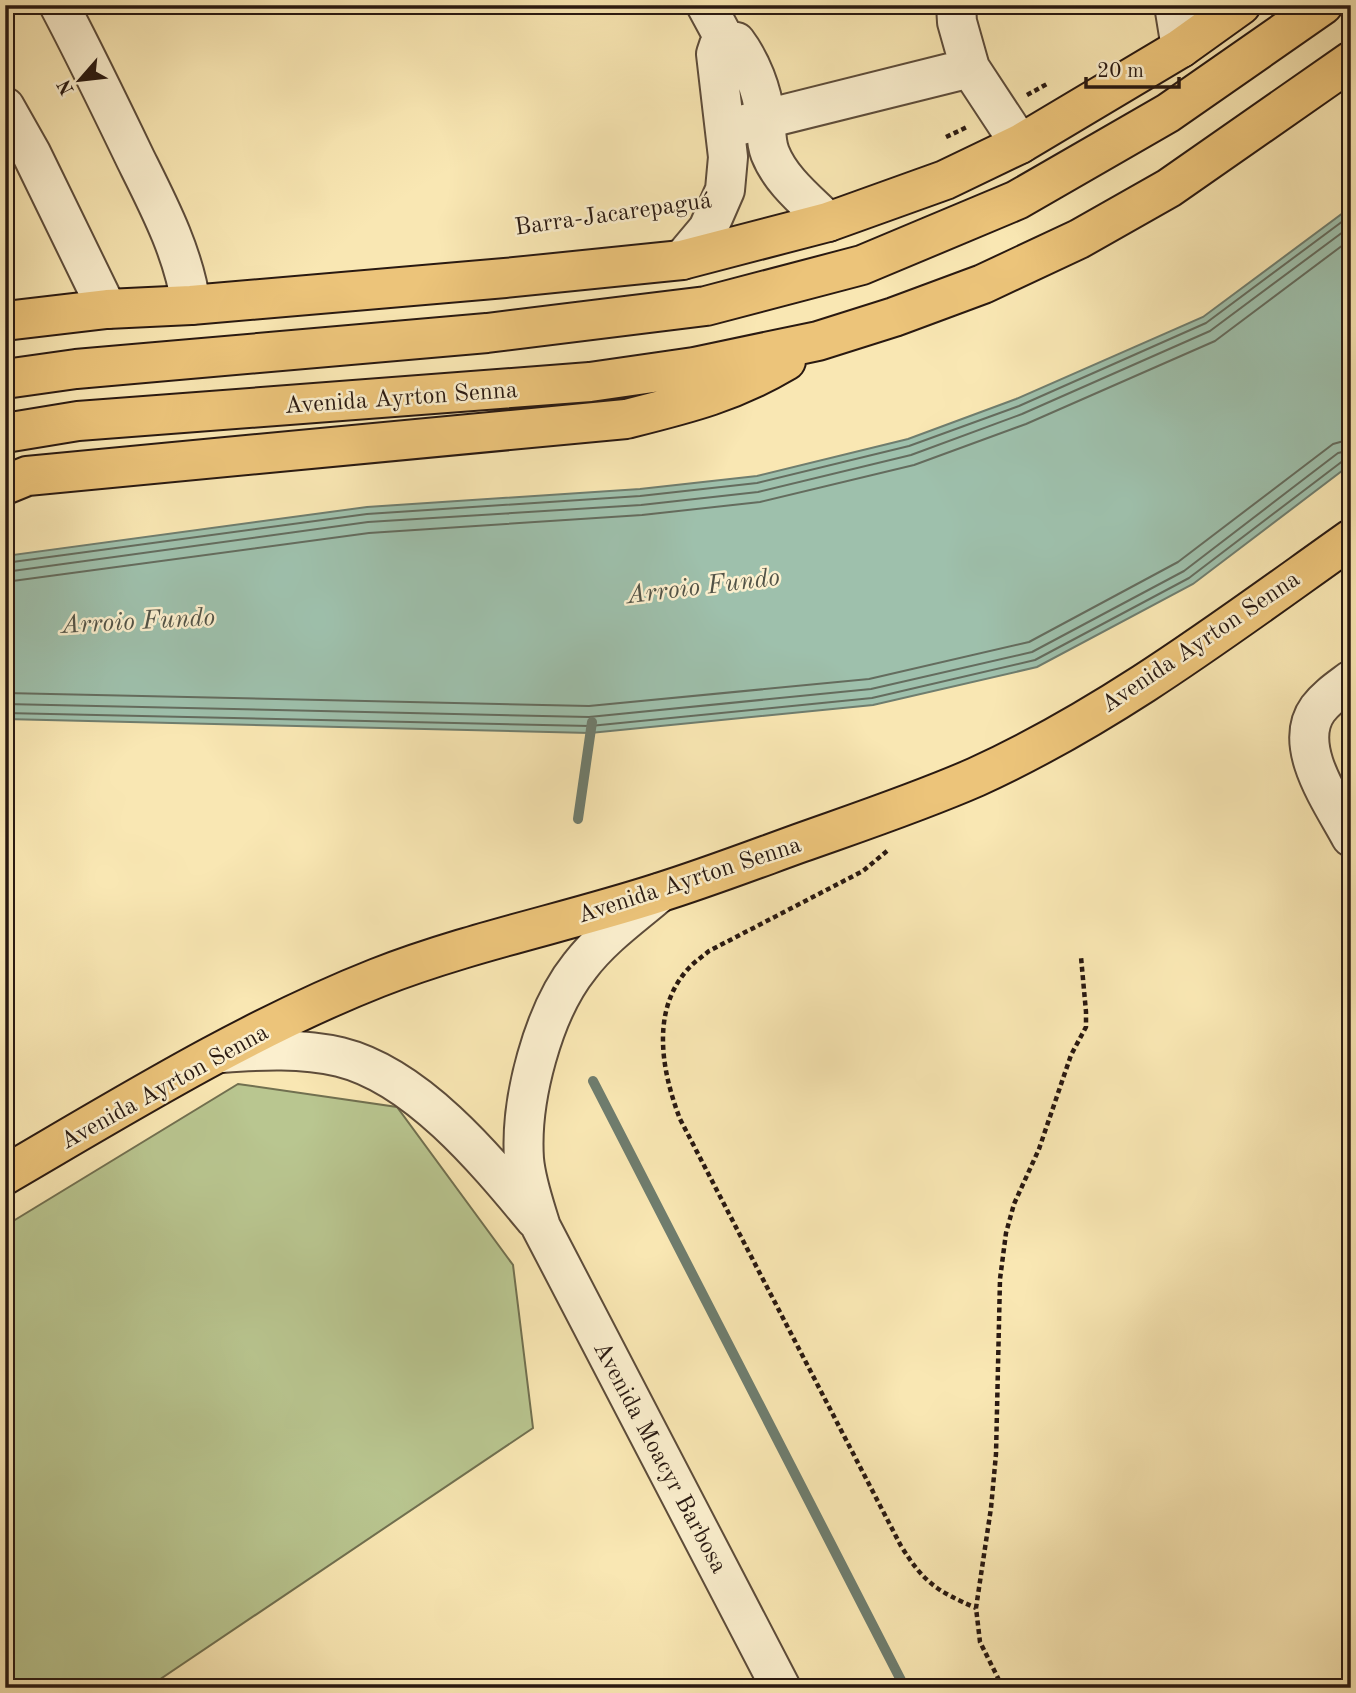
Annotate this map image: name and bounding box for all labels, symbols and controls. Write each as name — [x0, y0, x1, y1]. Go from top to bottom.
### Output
north arrow — [46, 46, 116, 116]
scale bar — [1086, 46, 1179, 90]
text: 20 m — [1097, 61, 1144, 82]
text: N — [55, 76, 79, 98]
street label: Barra-Jacarepaguá — [513, 189, 714, 241]
street label: Avenida Ayrton Senna — [284, 379, 519, 419]
water label: Arroio Fundo — [623, 565, 782, 610]
street label: Avenida Ayrton Senna — [1098, 567, 1305, 718]
water label: Arroio Fundo — [58, 605, 216, 639]
street label: Avenida Ayrton Senna — [575, 833, 804, 928]
street label: Avenida Ayrton Senna — [57, 1021, 273, 1155]
street label: Avenida Moacyr Barbosa — [588, 1338, 731, 1578]

